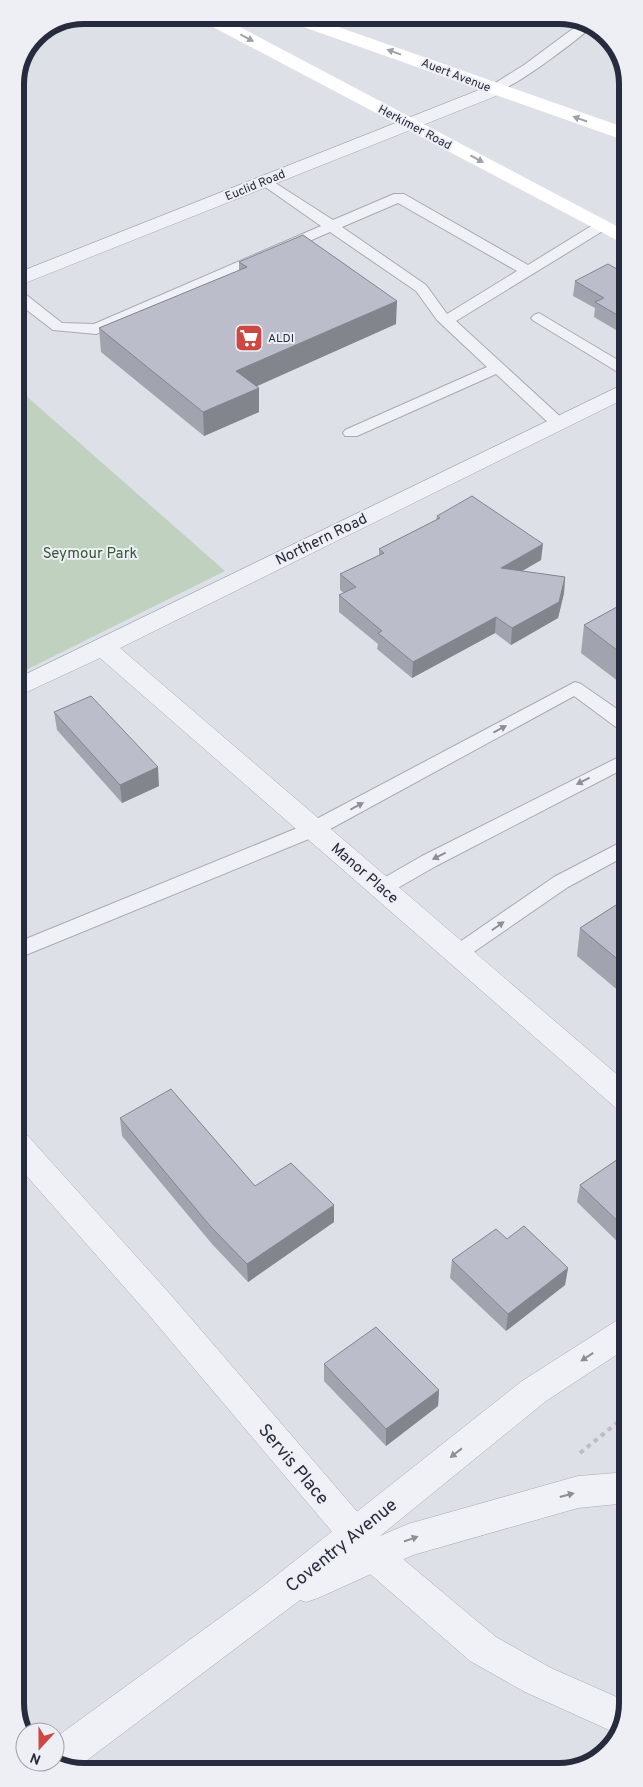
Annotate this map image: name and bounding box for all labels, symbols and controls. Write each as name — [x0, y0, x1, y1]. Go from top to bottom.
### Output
one-way arrow — [239, 34, 254, 42]
one-way arrow — [386, 48, 401, 56]
street label: Auert Avenue — [419, 55, 493, 97]
street label: Herkimer Road — [375, 102, 454, 154]
one-way arrow — [572, 115, 587, 122]
one-way arrow — [470, 155, 483, 164]
street label: Euclid Road — [223, 167, 288, 205]
supermarket icon: ALDI — [234, 323, 264, 353]
place label: ALDI — [268, 331, 294, 347]
street label: Northern Road — [273, 510, 371, 571]
park label: Seymour Park — [43, 545, 137, 564]
one-way arrow — [493, 725, 507, 733]
one-way arrow — [576, 777, 590, 785]
one-way arrow — [350, 801, 364, 810]
street label: Manor Place — [326, 840, 402, 909]
one-way arrow — [432, 852, 446, 860]
one-way arrow — [491, 921, 505, 931]
one-way arrow — [580, 1353, 593, 1362]
street label: Servis Place — [252, 1420, 333, 1510]
one-way arrow — [450, 1448, 463, 1459]
one-way arrow — [560, 1491, 575, 1499]
street label: Coventry Avenue — [281, 1494, 402, 1598]
one-way arrow — [404, 1535, 419, 1543]
north arrow — [15, 1722, 65, 1772]
text: N — [28, 1748, 44, 1767]

